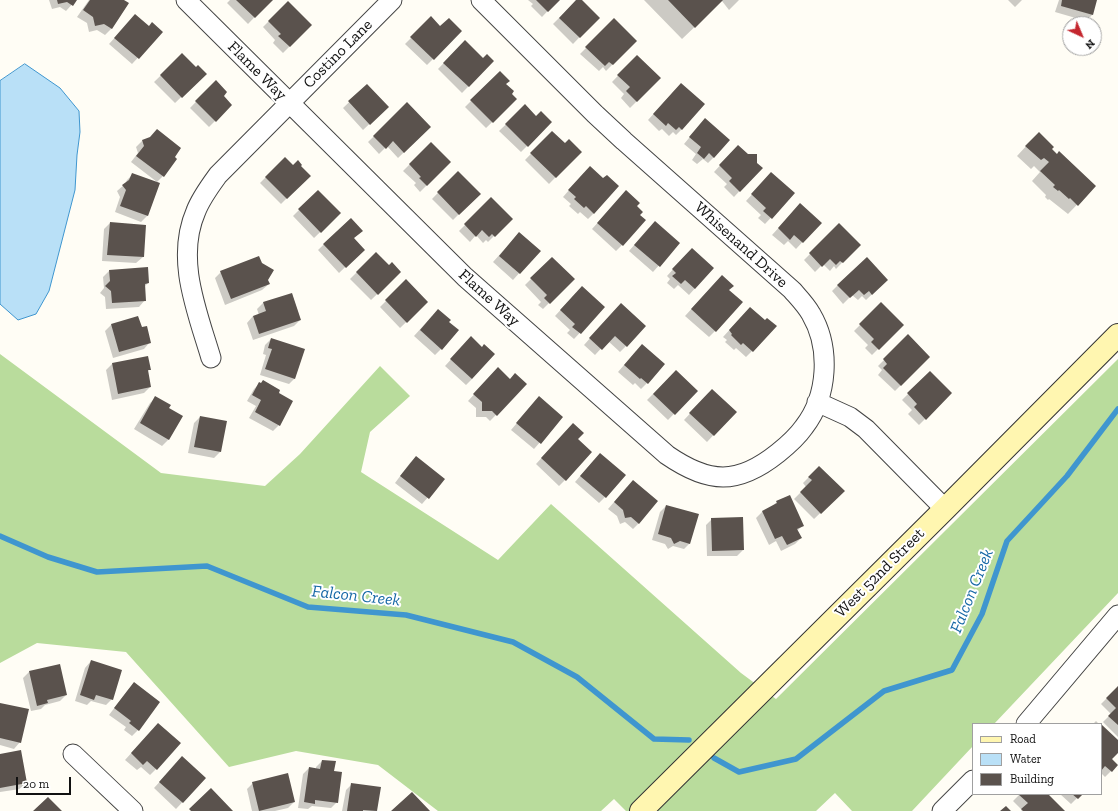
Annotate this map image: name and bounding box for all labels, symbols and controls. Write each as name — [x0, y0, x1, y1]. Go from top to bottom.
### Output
street label: Costino Lane — [299, 15, 377, 93]
north arrow — [1062, 16, 1102, 56]
street label: Flame Way — [223, 37, 291, 105]
text: N — [1082, 37, 1098, 52]
street label: Whisenand Drive — [690, 198, 792, 292]
street label: Flame Way — [454, 266, 524, 330]
street label: West 52nd Street — [831, 524, 929, 622]
water label: Falcon Creek — [946, 546, 998, 636]
water label: Falcon Creek — [311, 581, 401, 611]
legend — [972, 723, 1102, 795]
text: Road — [1010, 732, 1036, 746]
text: Water — [1010, 752, 1042, 766]
scale bar — [18, 769, 73, 795]
text: Building — [1010, 772, 1054, 786]
text: 20 m — [23, 777, 49, 791]

